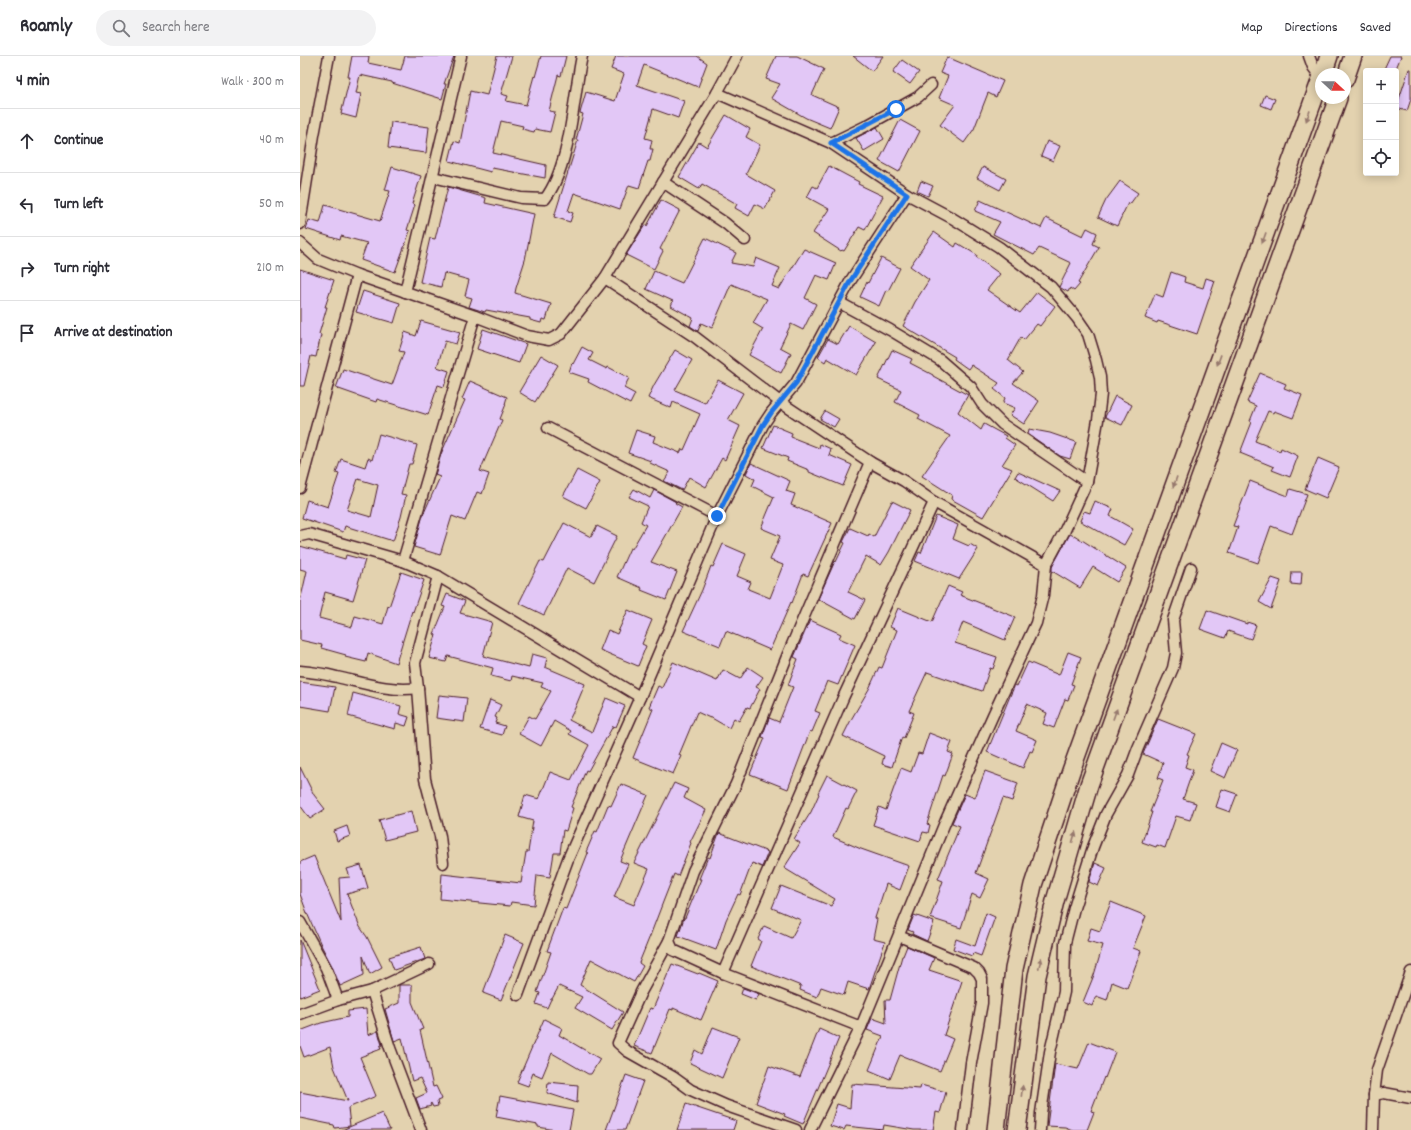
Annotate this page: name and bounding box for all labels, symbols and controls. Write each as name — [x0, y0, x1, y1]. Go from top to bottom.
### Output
search box — [96, 10, 376, 46]
text: Roamly — [20, 14, 72, 41]
icon: search — [110, 17, 132, 39]
text: Search here — [142, 17, 210, 39]
text: Map — [1241, 18, 1263, 38]
text: Directions — [1285, 18, 1338, 38]
text: Saved — [1360, 18, 1391, 38]
north arrow — [1315, 68, 1351, 104]
map controls — [1363, 68, 1399, 176]
button: + — [1363, 68, 1399, 104]
text: 4 min — [16, 70, 50, 94]
text: Walk · 300 m — [221, 73, 284, 92]
route start — [887, 100, 905, 118]
button: − — [1363, 104, 1399, 140]
one-way arrow — [1304, 110, 1310, 122]
icon: ahead — [16, 130, 38, 152]
text: Continue — [54, 130, 103, 152]
text: 40 m — [260, 131, 284, 150]
button: locate — [1363, 140, 1399, 176]
icon: left — [16, 194, 38, 216]
text: Turn left — [54, 194, 103, 216]
text: 50 m — [259, 195, 284, 214]
one-way arrow — [1260, 232, 1266, 244]
icon: right — [16, 258, 38, 280]
text: Turn right — [54, 258, 110, 280]
text: 210 m — [256, 259, 284, 278]
icon: arrive — [16, 322, 38, 344]
text: Arrive at destination — [54, 322, 172, 344]
one-way arrow — [1216, 354, 1222, 366]
one-way arrow — [1172, 477, 1178, 489]
route end — [708, 507, 726, 525]
one-way arrow — [1112, 708, 1118, 720]
one-way arrow — [1071, 831, 1077, 843]
one-way arrow — [1037, 956, 1043, 968]
one-way arrow — [1019, 1085, 1025, 1097]

